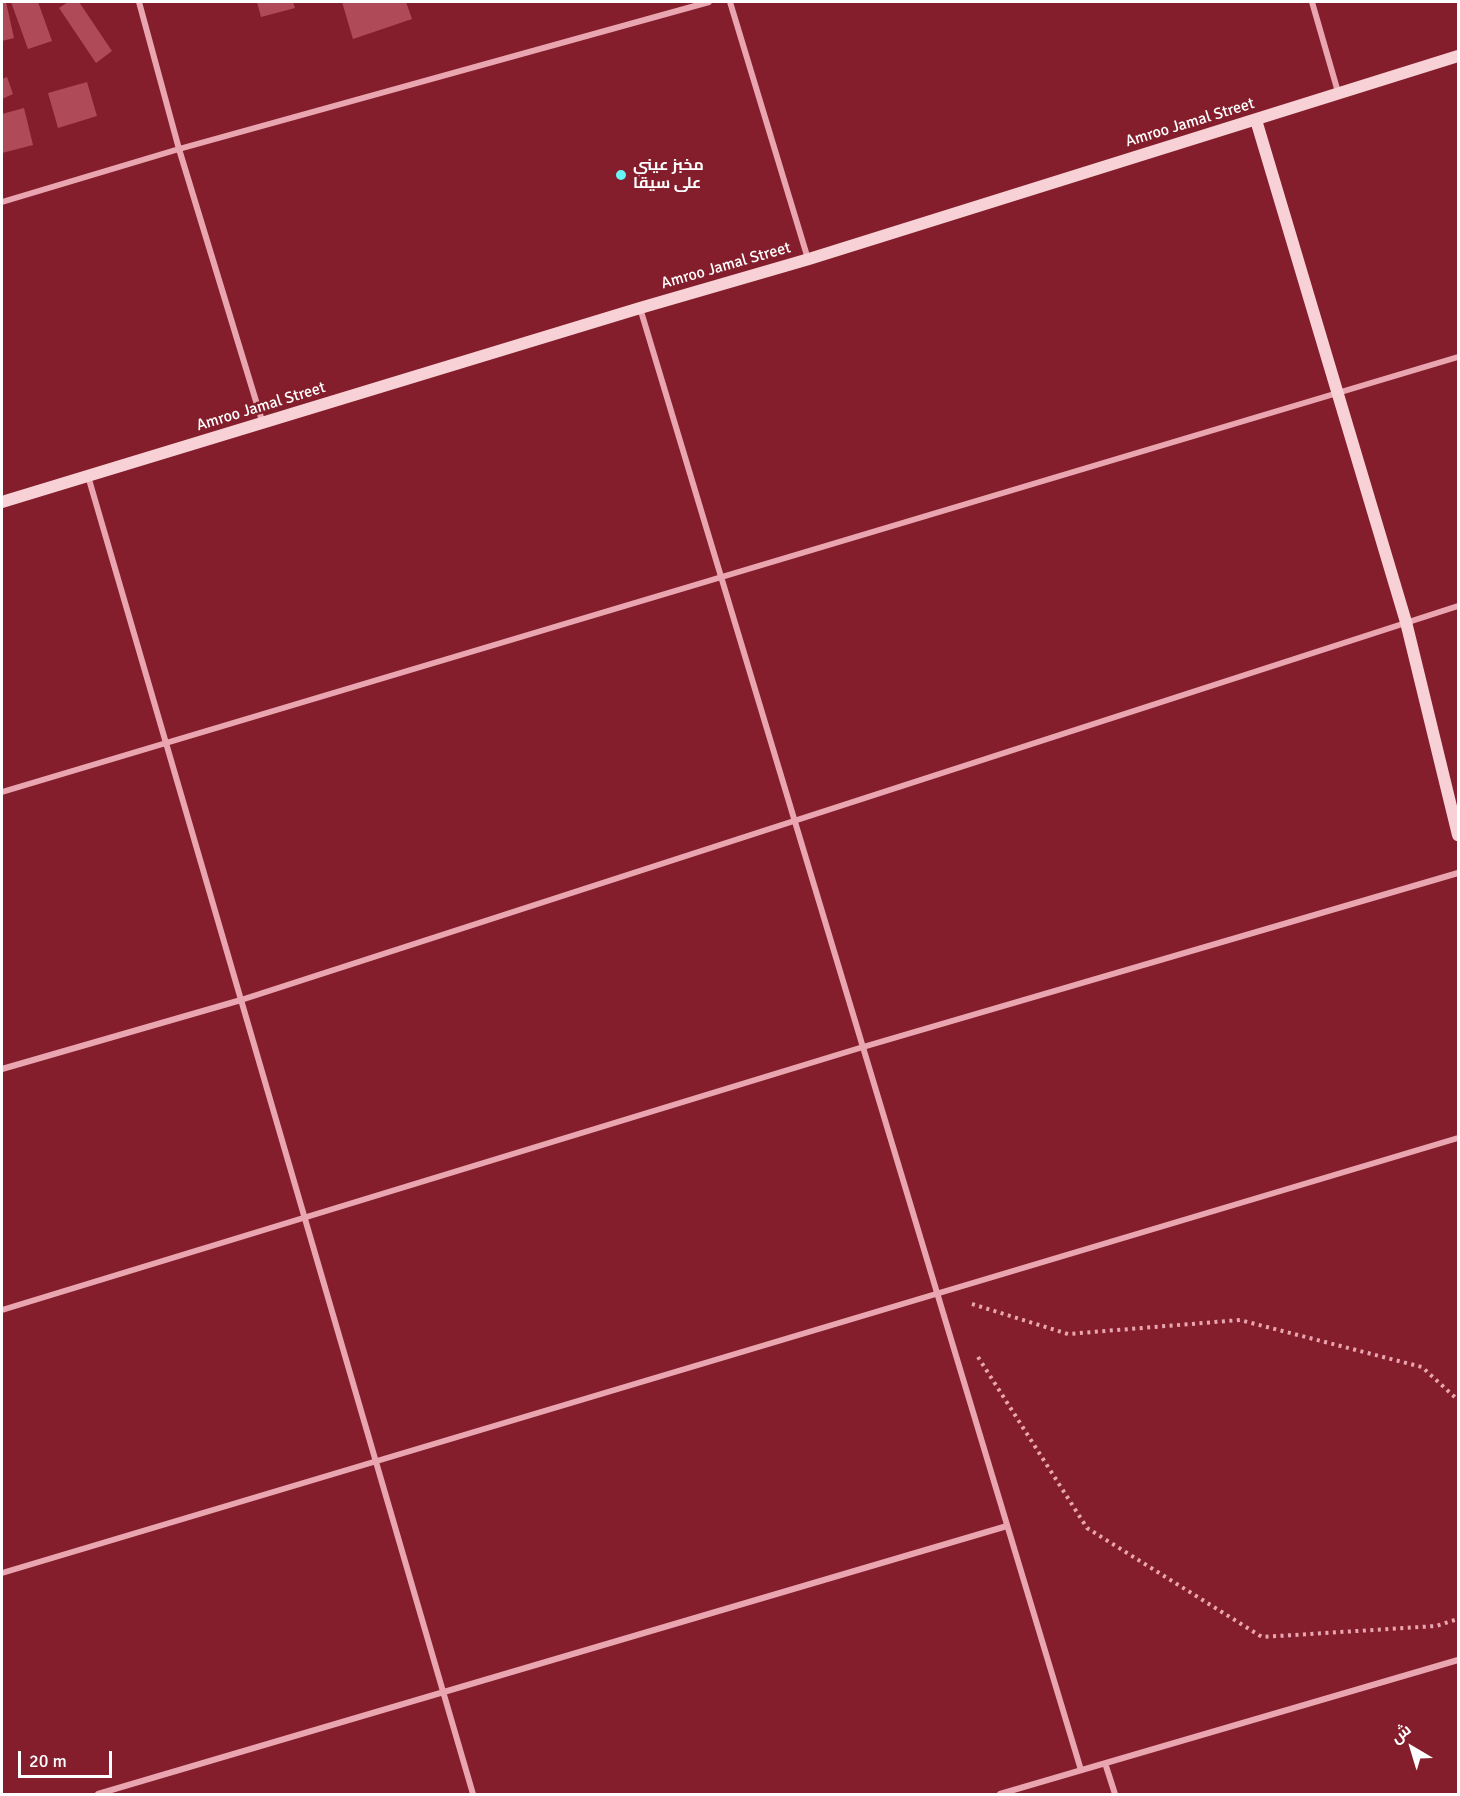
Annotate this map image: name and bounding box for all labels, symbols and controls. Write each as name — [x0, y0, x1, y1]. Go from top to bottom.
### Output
street label: Amroo Jamal Street — [1123, 94, 1257, 152]
place label: مخبز عيني على سيقا — [633, 156, 704, 194]
marker: مخبز عيني على سيقا — [614, 168, 628, 182]
street label: Amroo Jamal Street — [659, 238, 793, 294]
street label: Amroo Jamal Street — [194, 378, 328, 436]
north arrow — [1382, 1718, 1442, 1778]
text: ش — [1387, 1720, 1415, 1748]
scale bar — [21, 1739, 116, 1777]
text: 20 m — [29, 1750, 67, 1772]

